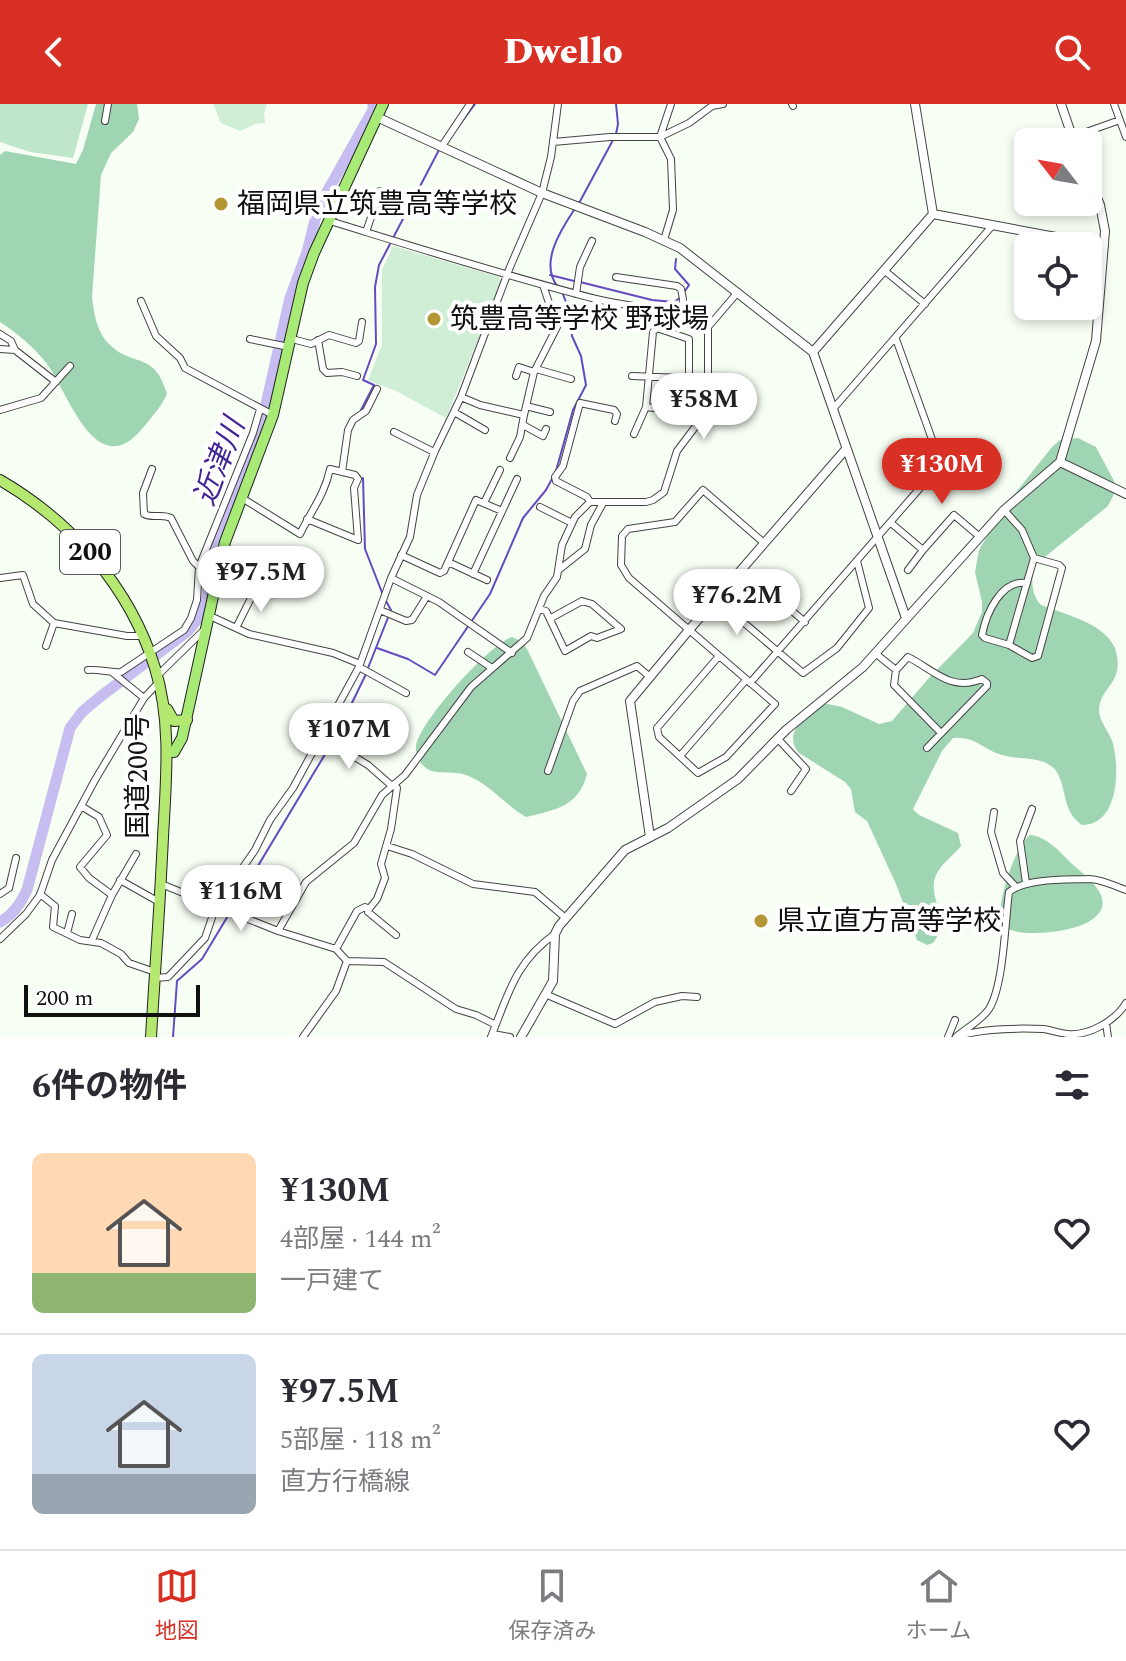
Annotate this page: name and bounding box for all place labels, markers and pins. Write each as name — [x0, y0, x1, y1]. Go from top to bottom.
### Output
place label: 福岡県立筑豊高等学校 — [237, 183, 517, 226]
marker: 福岡県立筑豊高等学校 — [212, 195, 230, 213]
place label: 筑豊高等学校 野球場 — [450, 298, 709, 341]
marker: 筑豊高等学校 野球場 — [425, 310, 443, 328]
pin: ¥58M — [657, 373, 751, 441]
pin: ¥130M — [886, 438, 998, 506]
pin: ¥97.5M — [196, 546, 326, 614]
pin: ¥76.2M — [672, 569, 802, 637]
pin: ¥107M — [293, 703, 405, 771]
pin: ¥116M — [185, 865, 297, 933]
place label: 県立直方高等学校 — [777, 900, 1001, 943]
marker: 県立直方高等学校 — [752, 912, 770, 930]

